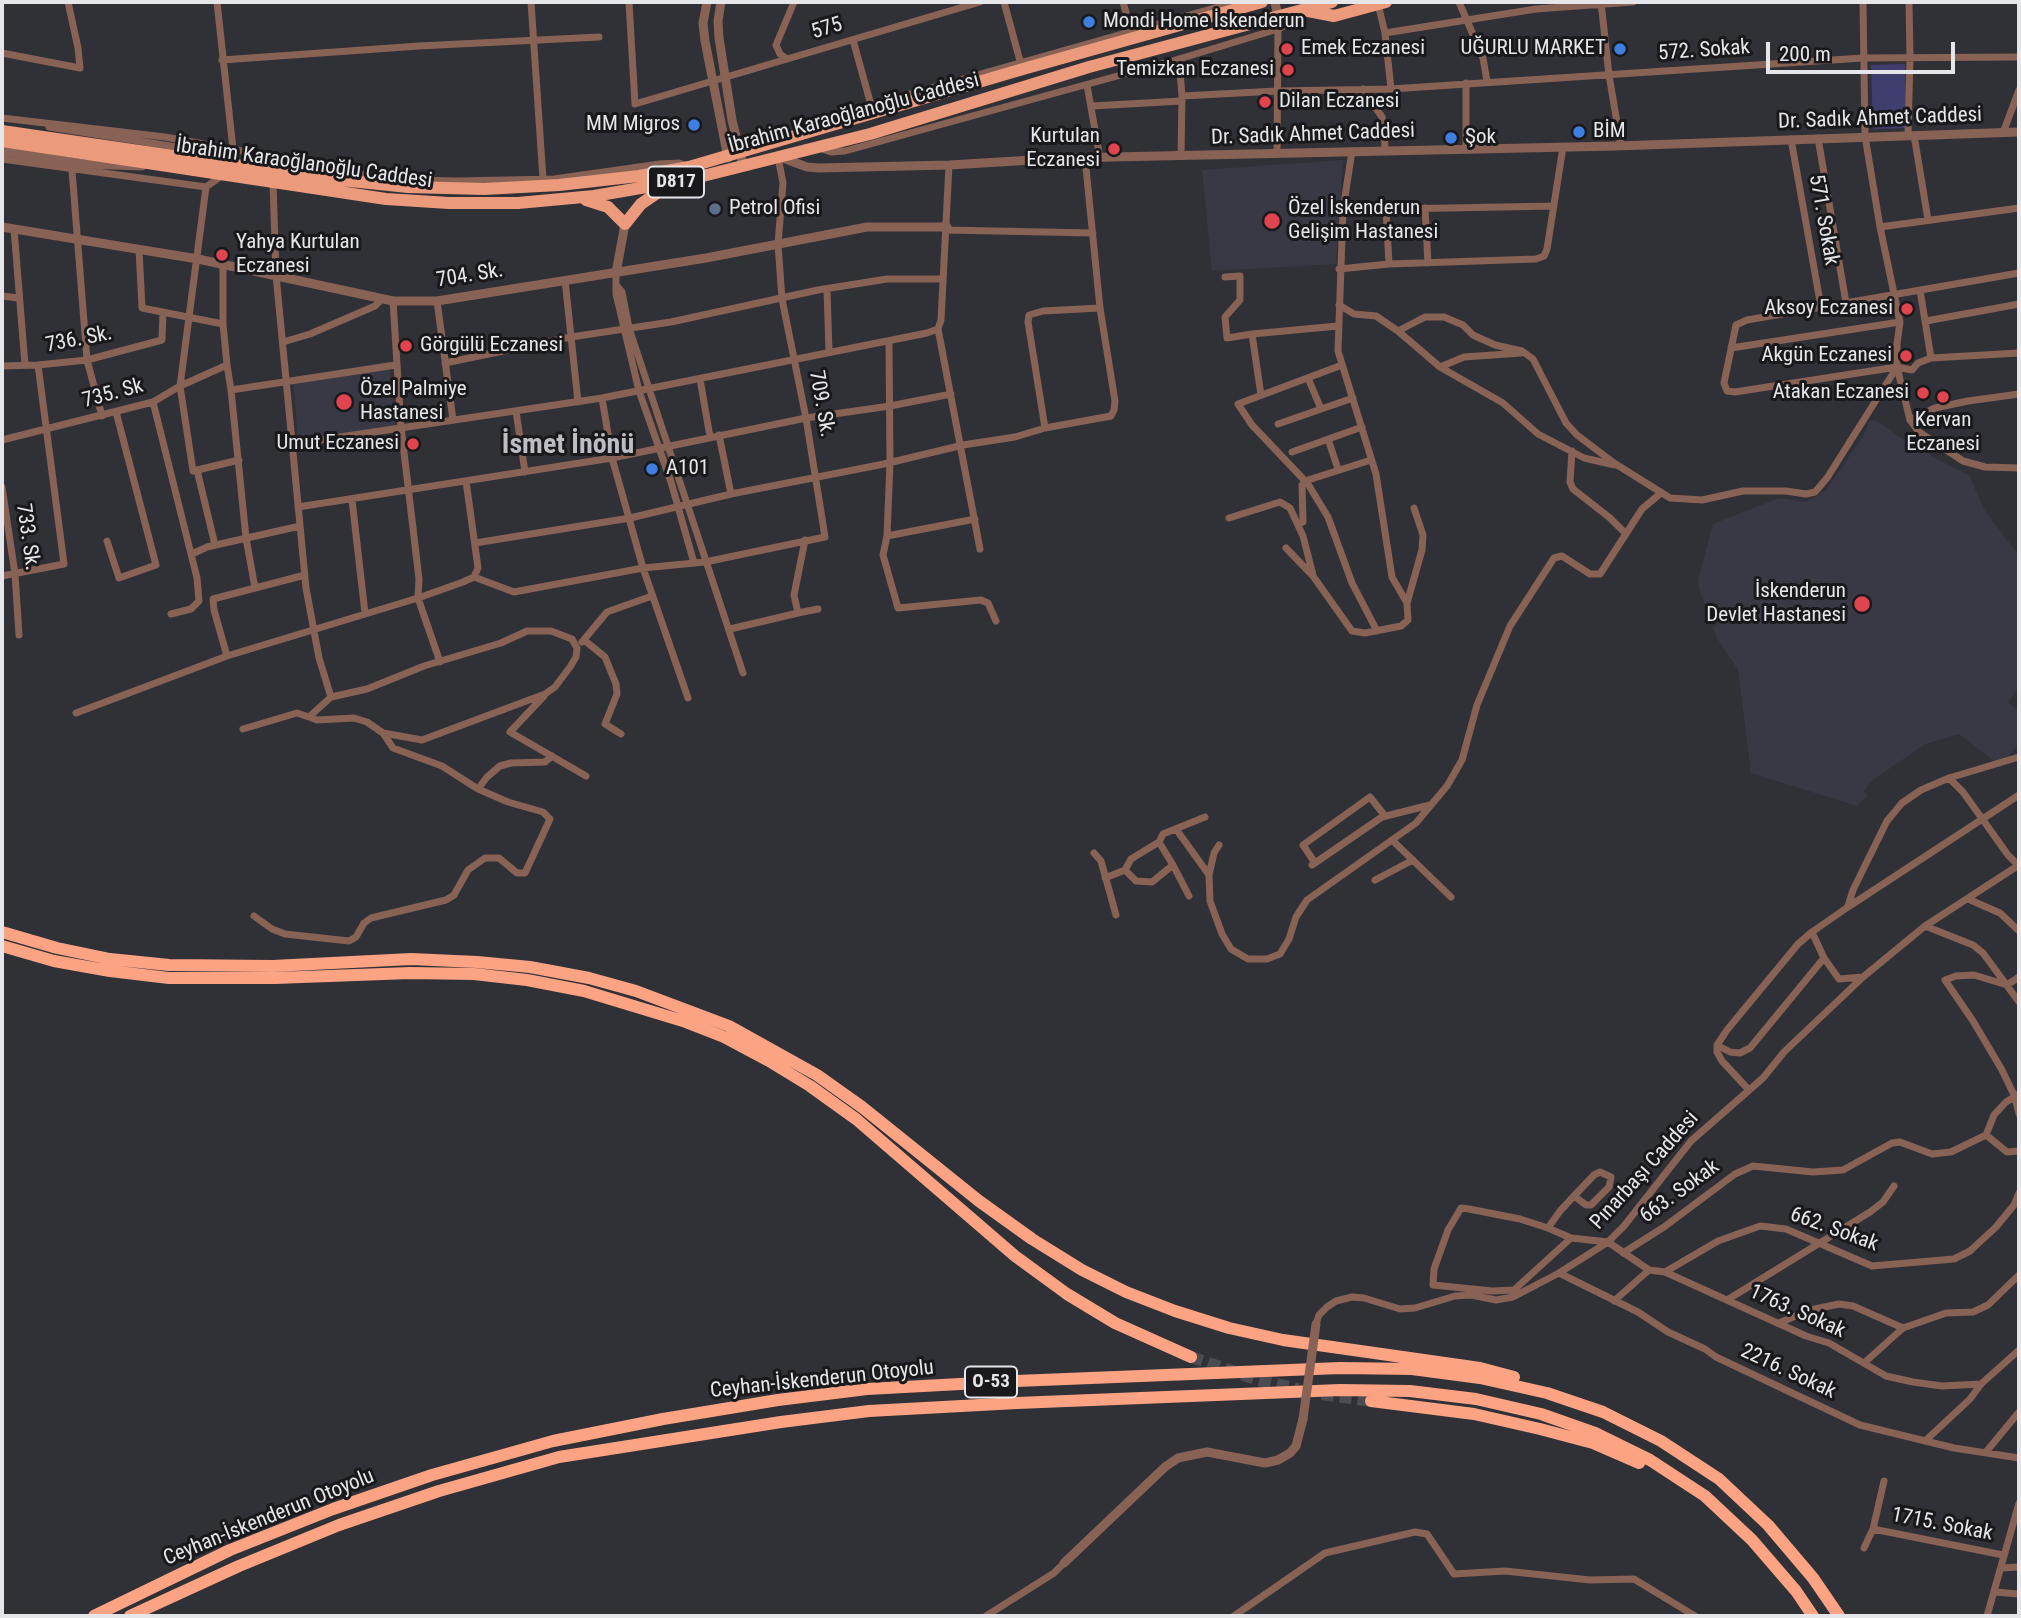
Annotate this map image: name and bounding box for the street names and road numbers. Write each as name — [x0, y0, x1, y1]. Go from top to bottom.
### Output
street label: 575 — [808, 12, 846, 46]
street label: 572. Sokak — [1657, 35, 1751, 67]
street label: İbrahim Karaoğlanoğlu Caddesi — [726, 68, 982, 160]
street label: Dr. Sadık Ahmet Caddesi — [1778, 103, 1982, 135]
street label: Dr. Sadık Ahmet Caddesi — [1211, 119, 1415, 151]
street label: İbrahim Karaoğlanoğlu Caddesi — [174, 134, 434, 194]
road number: D817 — [648, 166, 704, 198]
street label: 571. Sokak — [1803, 173, 1843, 267]
street label: 704. Sk. — [435, 258, 505, 294]
street label: 736. Sk. — [44, 321, 114, 359]
street label: 709. Sk. — [803, 369, 839, 439]
street label: 735. Sk — [80, 374, 146, 414]
street label: 733. Sk. — [10, 502, 44, 572]
street label: Pınarbaşı Caddesi — [1585, 1107, 1705, 1235]
street label: 663. Sokak — [1635, 1155, 1725, 1229]
street label: 662. Sokak — [1787, 1202, 1881, 1258]
street label: 1763. Sokak — [1745, 1280, 1849, 1344]
street label: 2216. Sokak — [1736, 1339, 1840, 1405]
street label: Ceyhan-İskenderun Otoyolu — [709, 1356, 935, 1404]
road number: O-53 — [965, 1366, 1017, 1398]
street label: Ceyhan-İskenderun Otoyolu — [160, 1464, 378, 1572]
street label: 1715. Sokak — [1889, 1503, 1995, 1547]

